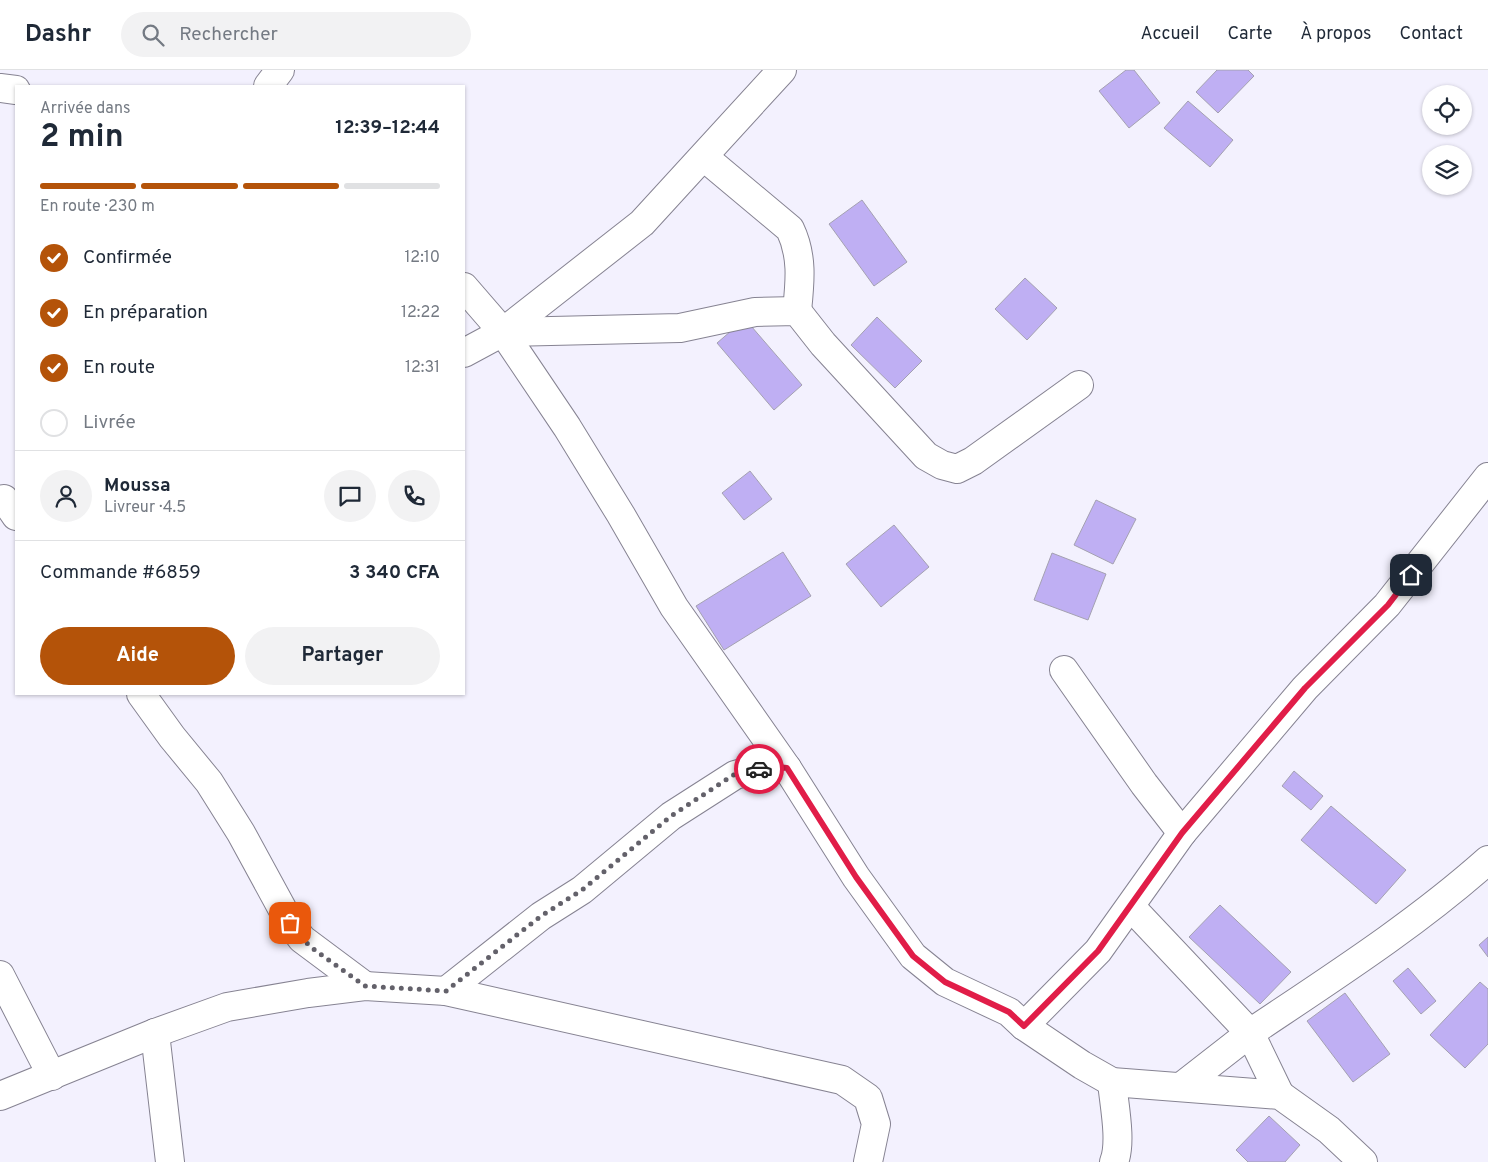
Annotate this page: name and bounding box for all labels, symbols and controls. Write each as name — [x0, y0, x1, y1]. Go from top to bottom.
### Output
search box — [121, 12, 471, 57]
text: Dashr — [25, 20, 91, 50]
icon: search — [139, 21, 167, 49]
text: Rechercher — [179, 23, 278, 47]
text: Accueil — [1140, 23, 1199, 46]
text: Carte — [1227, 23, 1272, 46]
text: À propos — [1300, 23, 1371, 46]
text: Contact — [1399, 23, 1463, 46]
map controls — [1422, 85, 1472, 195]
button: locate — [1422, 85, 1472, 135]
text: Arrivée dans — [40, 99, 130, 119]
text: 12:39–12:44 — [335, 116, 440, 140]
text: 2 min — [40, 118, 124, 158]
button: layers — [1422, 145, 1472, 195]
text: En route · 230 m — [40, 197, 155, 217]
icon: check — [40, 244, 68, 272]
text: Confirmée — [83, 246, 172, 270]
text: 12:10 — [404, 248, 440, 268]
icon: check — [40, 299, 68, 327]
text: En préparation — [83, 301, 208, 325]
text: 12:22 — [401, 303, 440, 323]
icon: check — [40, 354, 68, 382]
text: En route — [83, 356, 155, 380]
text: 12:31 — [405, 358, 440, 378]
text: Livrée — [83, 411, 136, 435]
button: person — [40, 470, 92, 522]
button: chat — [324, 470, 376, 522]
button: phone — [388, 470, 440, 522]
text: Moussa — [104, 474, 171, 498]
text: Livreur · 4.5 — [104, 498, 186, 518]
pin — [1390, 554, 1432, 596]
text: Commande #6859 — [40, 561, 201, 585]
text: 3 340 CFA — [349, 561, 440, 585]
icon: home — [1397, 561, 1425, 589]
button: Aide — [40, 627, 235, 685]
button: Partager — [245, 627, 440, 685]
courier — [734, 744, 784, 794]
icon: car — [745, 755, 773, 783]
pin — [269, 902, 311, 944]
icon: bag — [276, 909, 304, 937]

